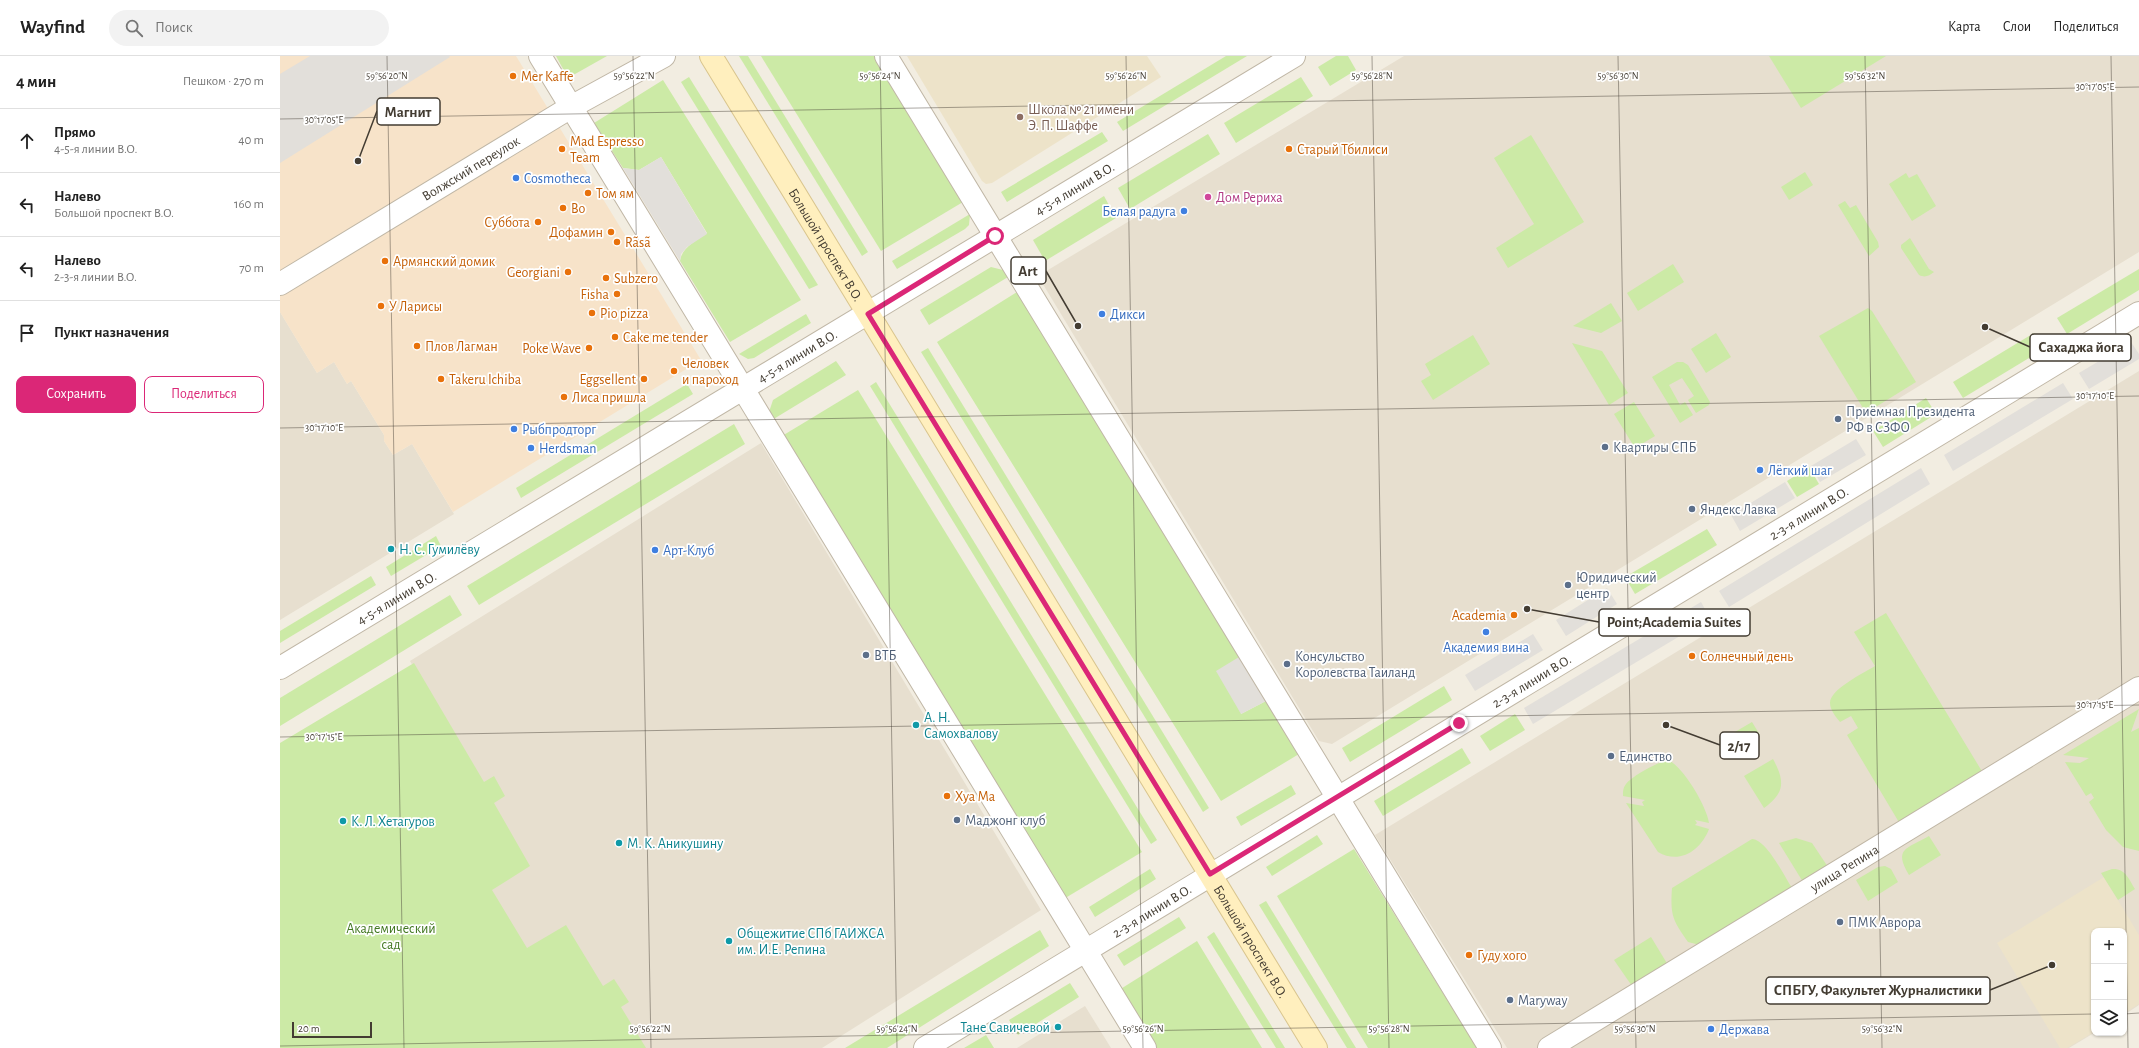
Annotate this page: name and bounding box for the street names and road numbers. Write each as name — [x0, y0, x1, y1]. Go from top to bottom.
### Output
street label: Волжский переулок — [420, 134, 523, 204]
street label: 4-5-я линии В.О. — [1033, 160, 1117, 219]
street label: Большой проспект В.О. — [786, 186, 865, 304]
street label: 4-5-я линии В.О. — [756, 328, 840, 386]
street label: 2-3-я линии В.О. — [1767, 485, 1851, 543]
street label: 4-5-я линии В.О. — [355, 569, 439, 628]
street label: 2-3-я линии В.О. — [1490, 652, 1574, 711]
street label: улица Репина — [1807, 842, 1882, 895]
street label: 2-3-я линии В.О. — [1110, 882, 1194, 941]
street label: Большой проспект В.О. — [1210, 883, 1290, 1001]

